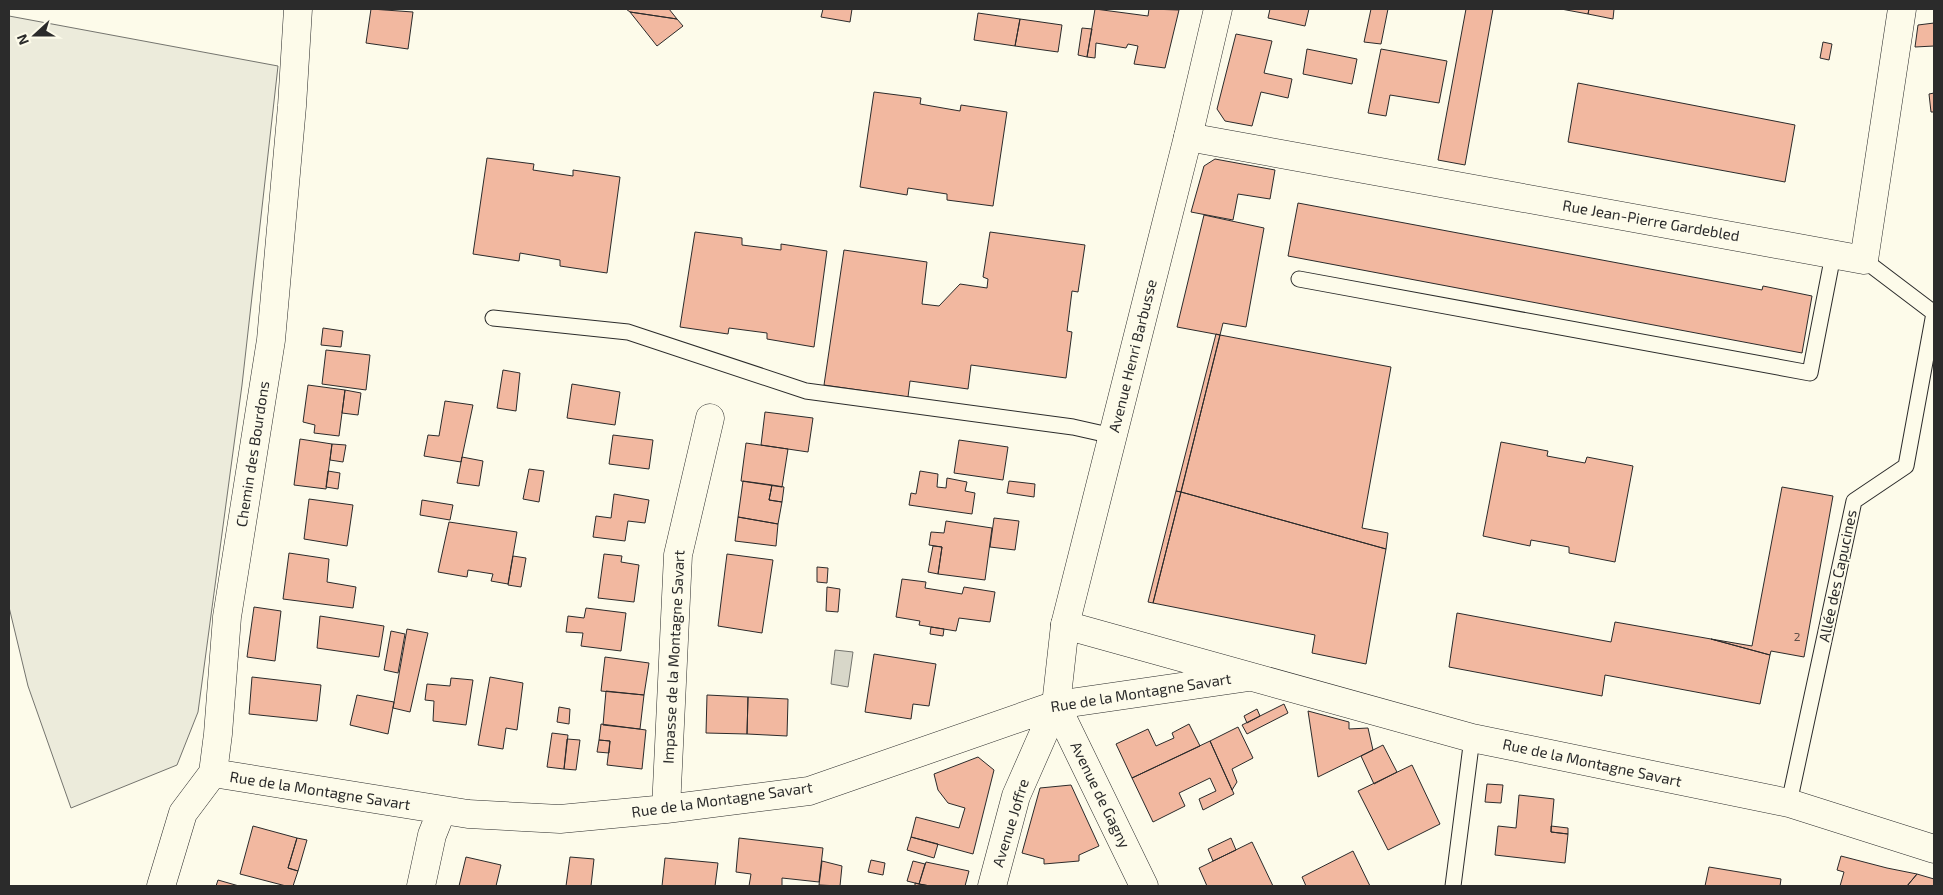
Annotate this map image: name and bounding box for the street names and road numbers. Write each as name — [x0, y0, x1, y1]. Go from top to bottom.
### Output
street label: Rue Jean-Pierre Gardebled — [1561, 196, 1741, 244]
street label: Avenue Henri Barbusse — [1104, 277, 1160, 434]
street label: Chemin des Bourdons — [232, 380, 272, 528]
street label: Allée des Capucines — [1814, 508, 1860, 644]
street label: Impasse de la Montagne Savart — [658, 549, 688, 764]
street label: Rue de la Montagne Savart — [1049, 669, 1233, 715]
street label: Rue de la Montagne Savart — [1501, 734, 1684, 790]
street label: Avenue de Gagny — [1067, 738, 1135, 851]
street label: Rue de la Montagne Savart — [229, 767, 412, 813]
street label: Avenue Joffre — [988, 776, 1032, 869]
street label: Rue de la Montagne Savart — [630, 777, 814, 821]

